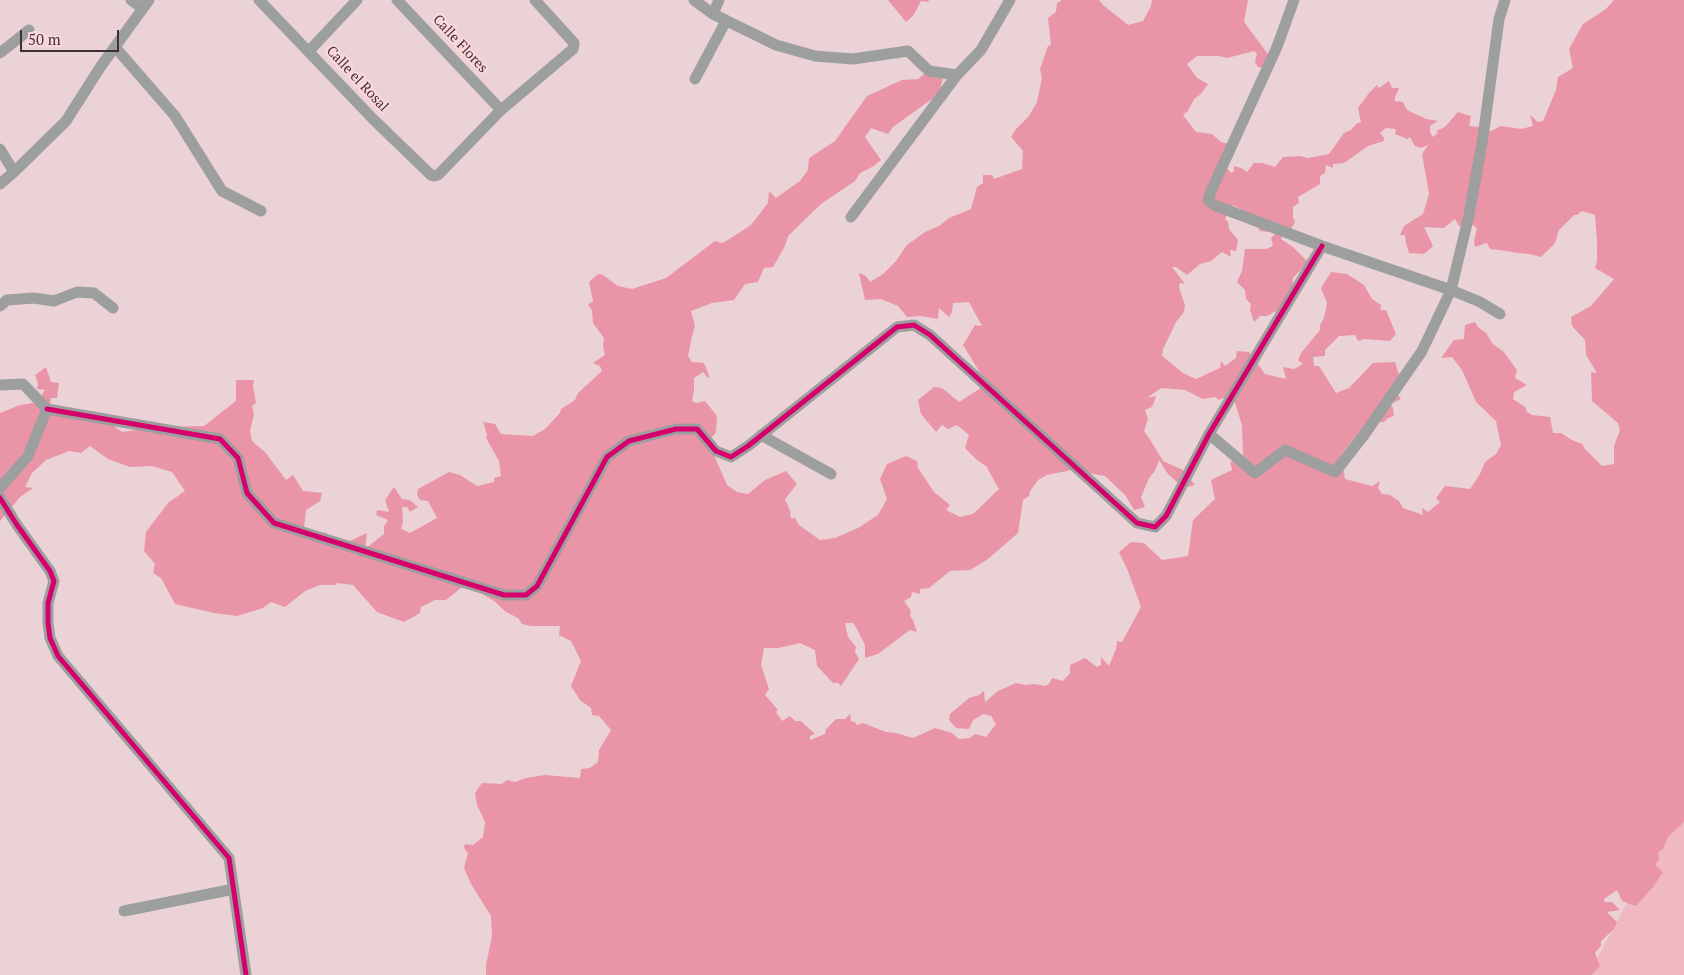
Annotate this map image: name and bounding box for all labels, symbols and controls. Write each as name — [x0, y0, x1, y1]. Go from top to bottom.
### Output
street label: Calle Flores — [429, 12, 491, 76]
scale bar — [22, 20, 121, 52]
text: 50 m — [28, 29, 61, 49]
street label: Calle el Rosal — [322, 43, 392, 115]

